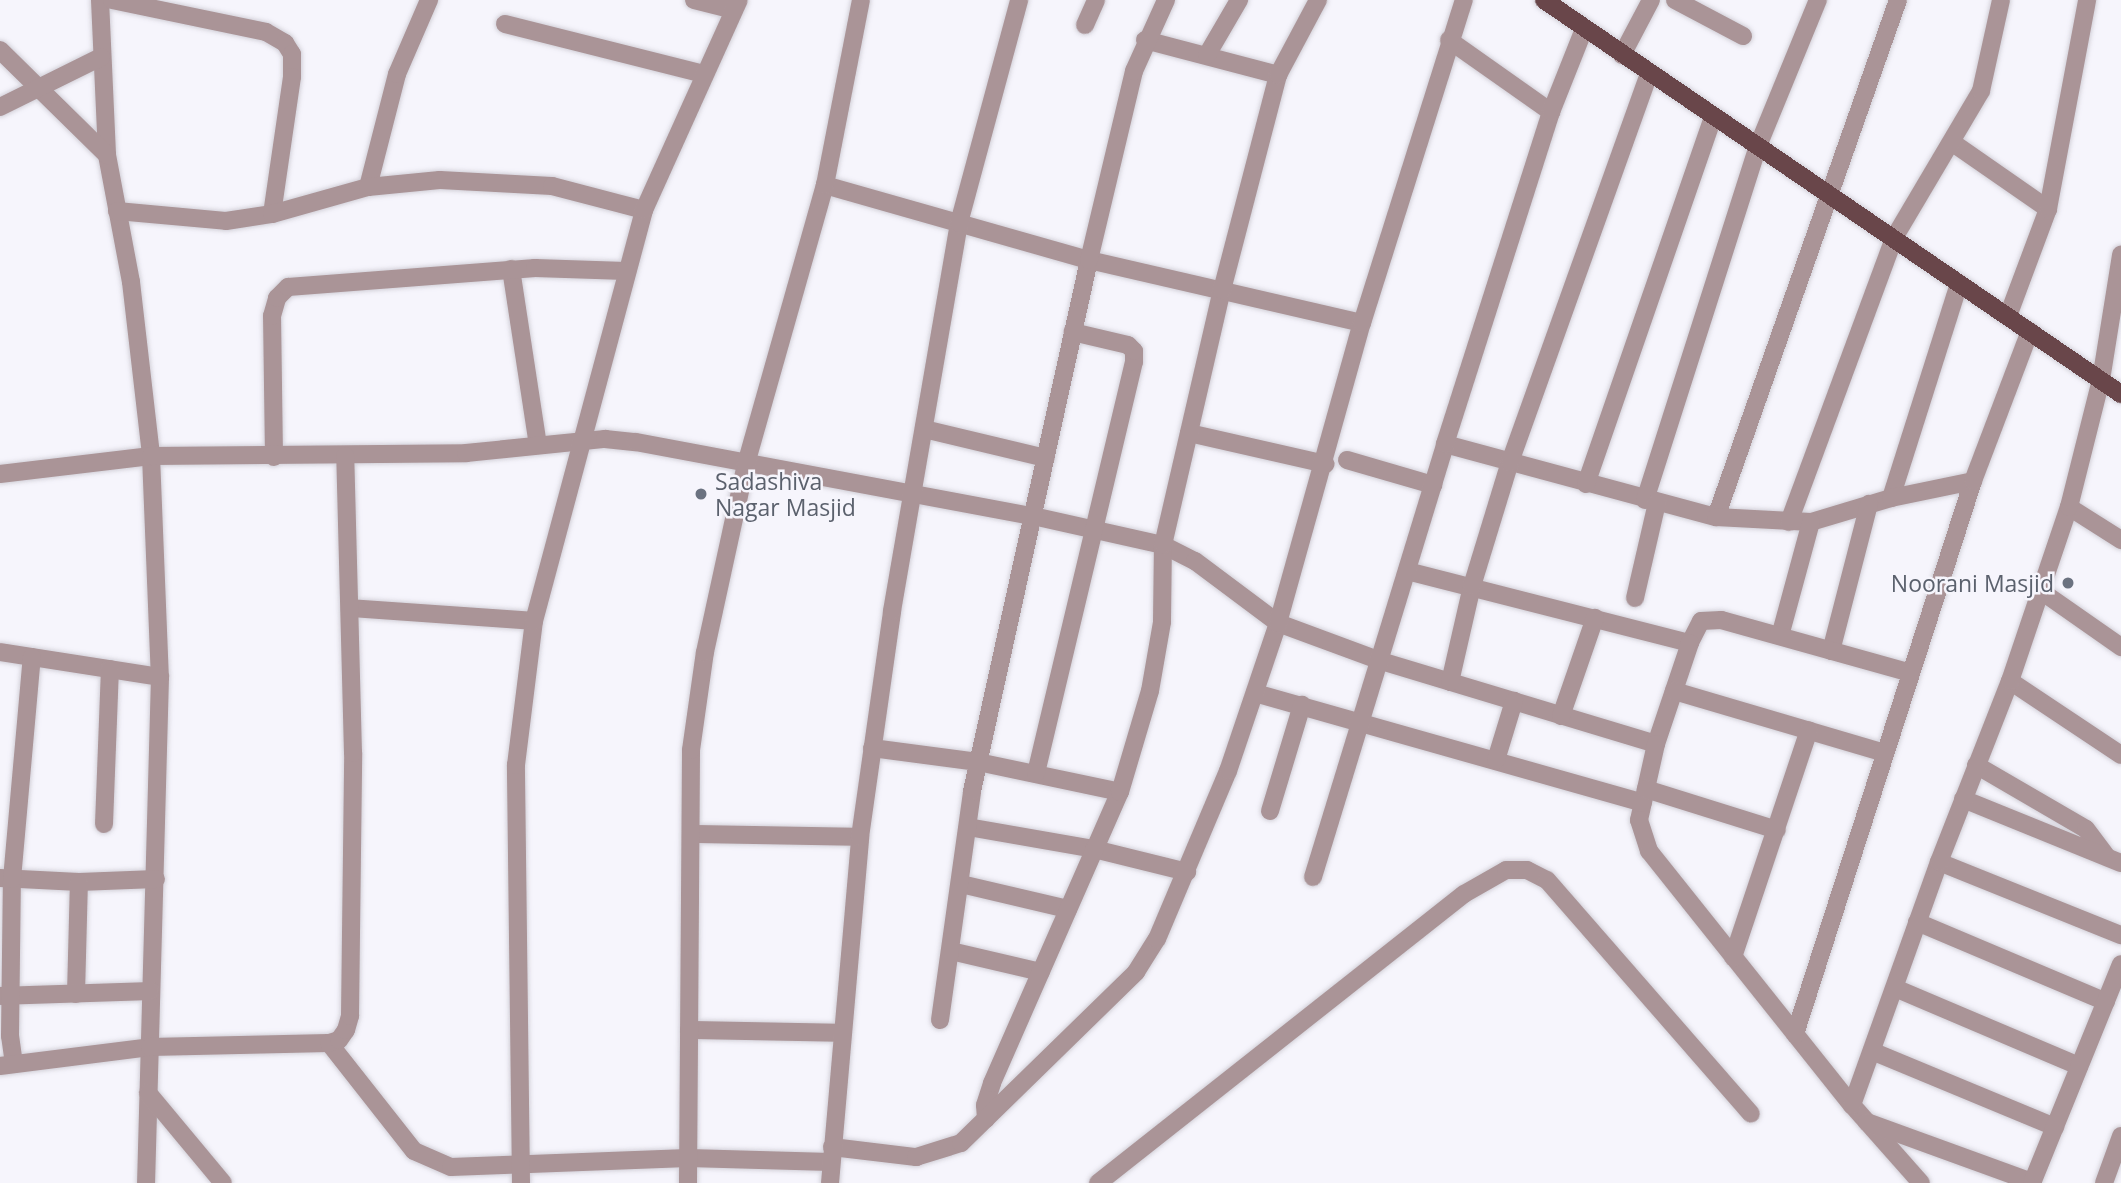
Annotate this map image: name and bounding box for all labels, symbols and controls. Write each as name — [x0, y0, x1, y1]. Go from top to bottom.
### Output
place label: Sadashiva Nagar Masjid — [715, 467, 856, 521]
marker: Sadashiva Nagar Masjid — [693, 486, 709, 502]
place label: Noorani Masjid — [1891, 569, 2054, 597]
marker: Noorani Masjid — [2060, 575, 2076, 591]

